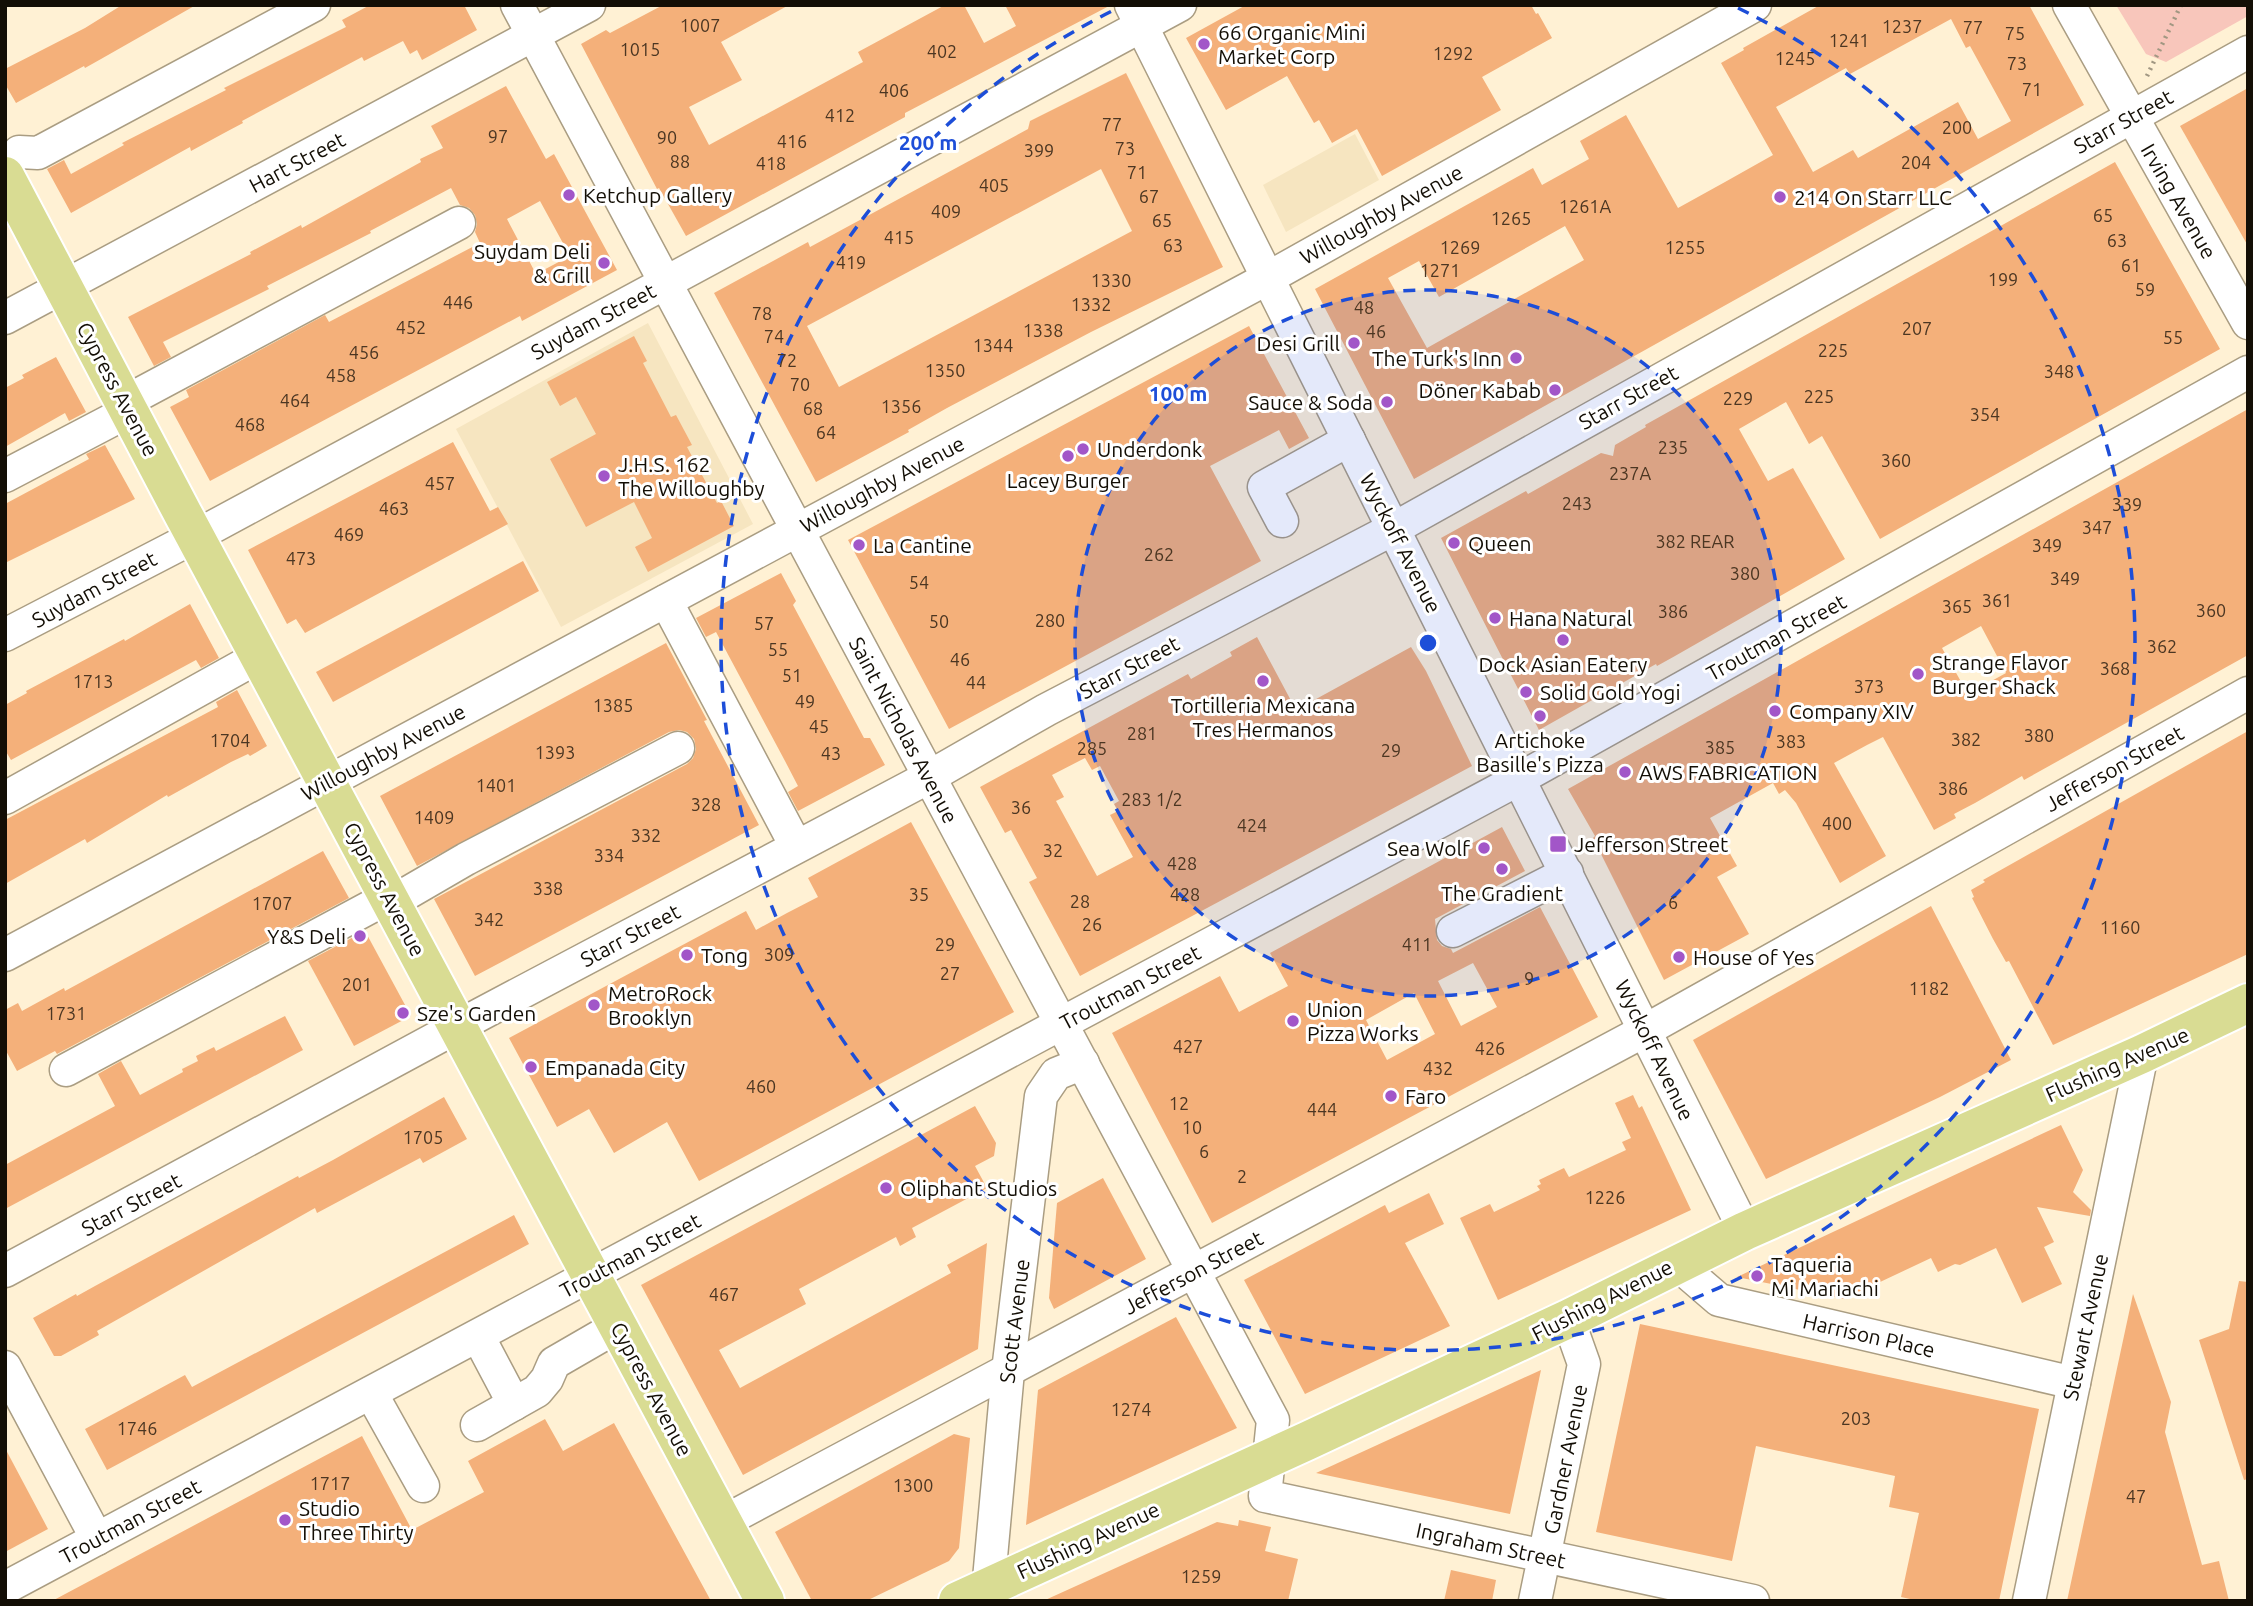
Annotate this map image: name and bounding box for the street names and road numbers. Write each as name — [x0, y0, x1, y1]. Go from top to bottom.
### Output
street label: Starr Street — [2069, 84, 2177, 158]
street label: Hart Street — [245, 127, 349, 197]
street label: Irving Avenue — [2136, 139, 2222, 263]
street label: Willoughby Avenue — [1295, 159, 1467, 269]
street label: Suydam Street — [527, 278, 659, 364]
street label: Cypress Avenue — [73, 318, 163, 460]
street label: Starr Street — [1574, 360, 1682, 434]
street label: Willoughby Avenue — [796, 431, 968, 537]
street label: Wyckoff Avenue — [1356, 469, 1446, 617]
street label: Suydam Street — [28, 546, 160, 632]
street label: Troutman Street — [1702, 589, 1850, 685]
street label: Starr Street — [1075, 631, 1183, 703]
street label: Saint Nicholas Avenue — [845, 633, 963, 827]
street label: Willoughby Avenue — [297, 699, 469, 805]
street label: Jefferson Street — [2041, 720, 2187, 816]
street label: Cypress Avenue — [340, 818, 430, 960]
street label: Starr Street — [576, 899, 684, 971]
street label: Troutman Street — [1056, 940, 1204, 1034]
street label: Wyckoff Avenue — [1611, 976, 1699, 1124]
street label: Flushing Avenue — [2042, 1022, 2192, 1106]
street label: Starr Street — [77, 1168, 185, 1240]
street label: Troutman Street — [556, 1208, 704, 1302]
street label: Jefferson Street — [1119, 1225, 1267, 1319]
street label: Stewart Avenue — [2058, 1251, 2112, 1403]
street label: Flushing Avenue — [1528, 1254, 1676, 1346]
street label: Scott Avenue — [994, 1257, 1034, 1385]
street label: Harrison Place — [1801, 1308, 1937, 1362]
street label: Cypress Avenue — [607, 1318, 697, 1460]
street label: Gardner Avenue — [1539, 1382, 1591, 1536]
street label: Troutman Street — [56, 1474, 204, 1568]
street label: Flushing Avenue — [1013, 1497, 1163, 1583]
street label: Ingraham Street — [1414, 1517, 1568, 1573]

